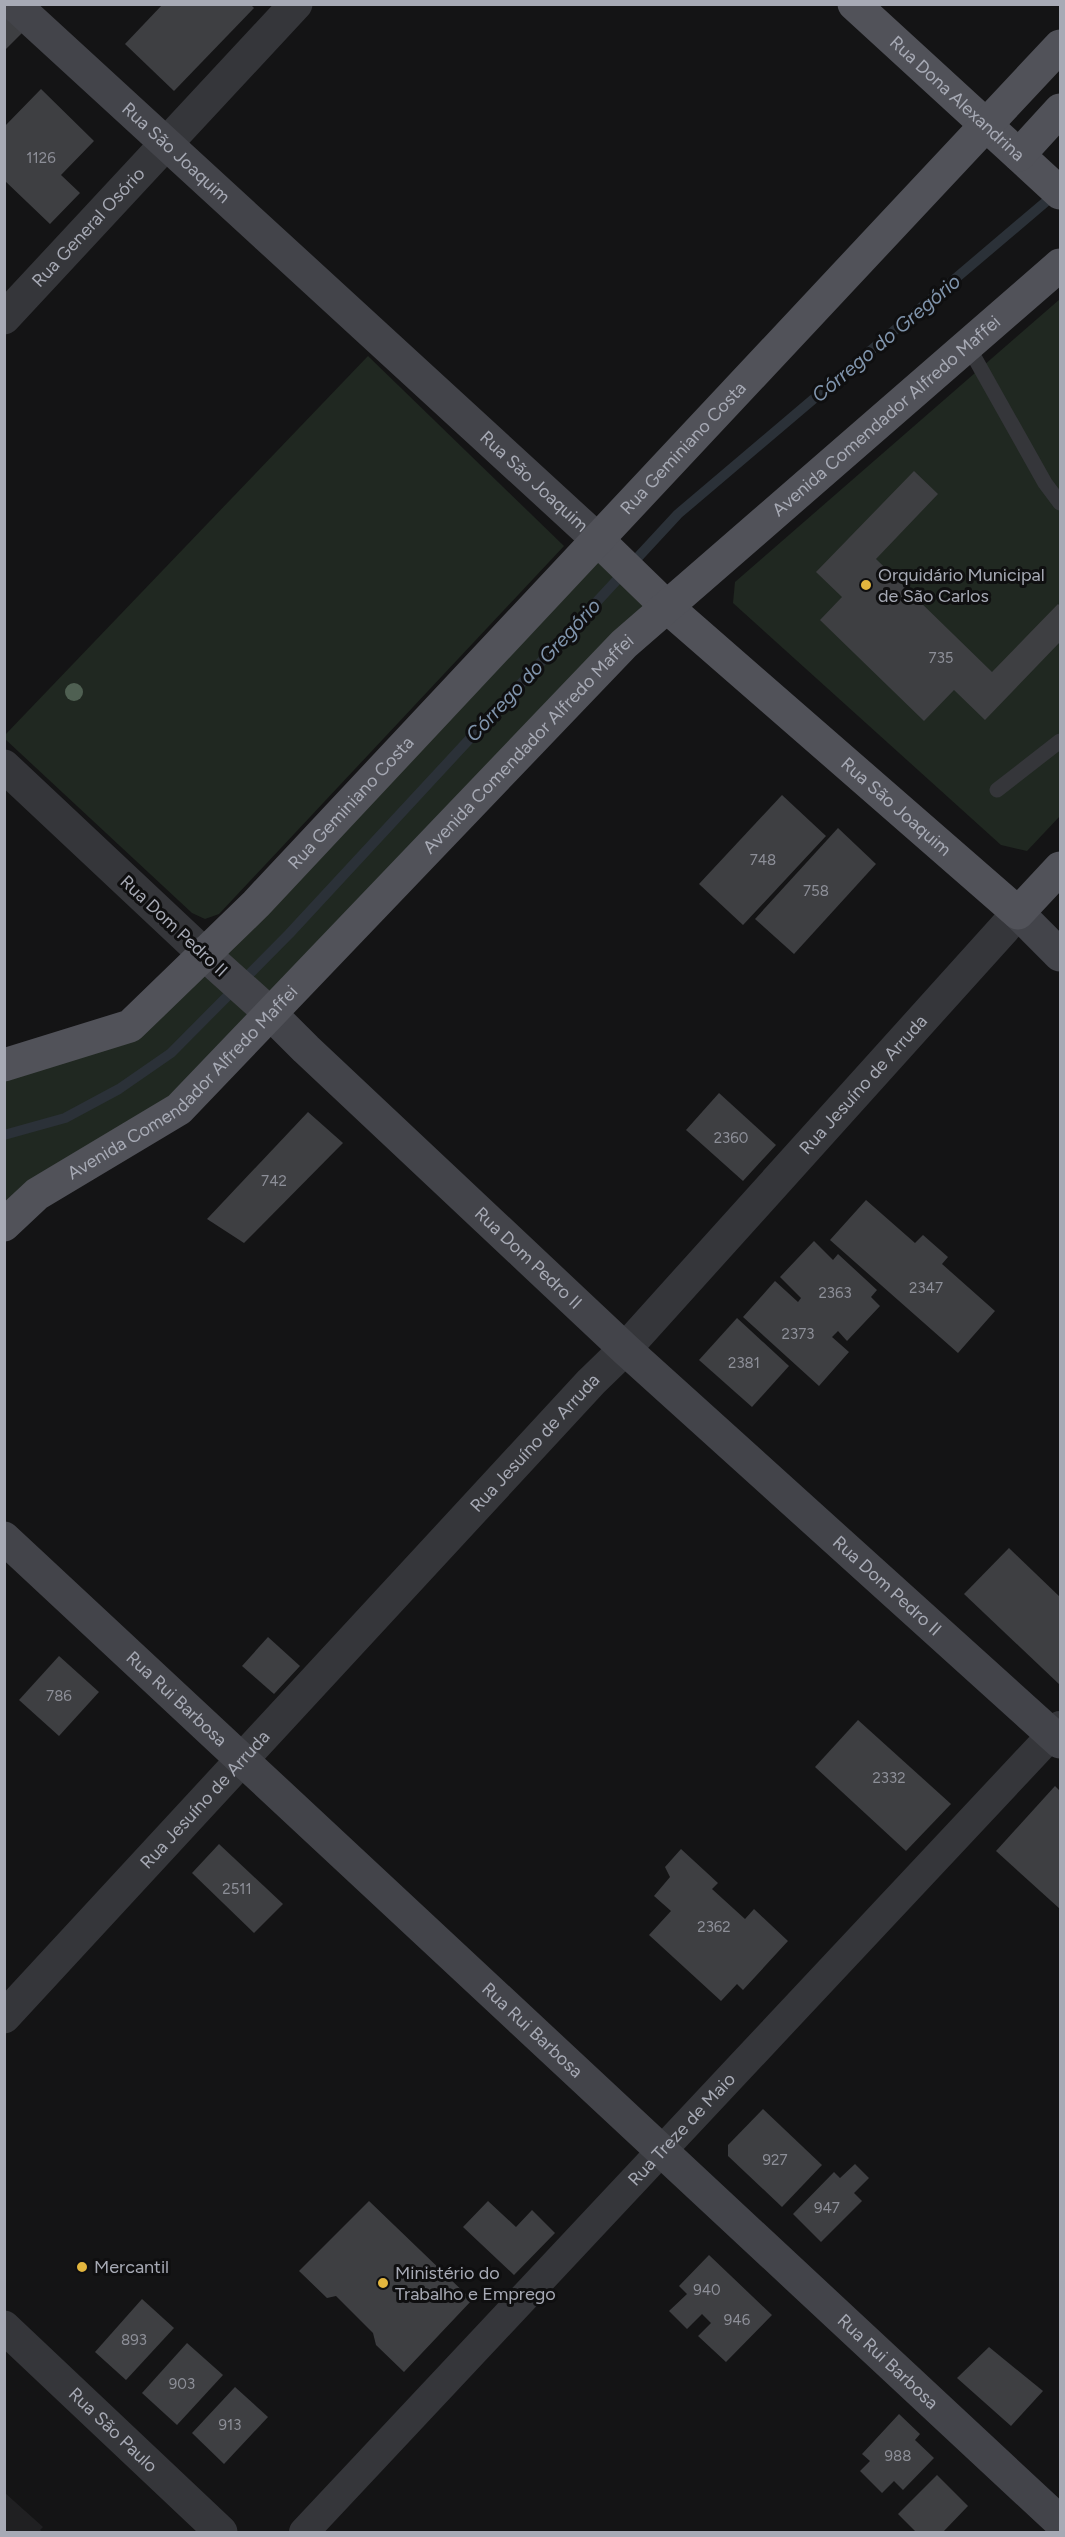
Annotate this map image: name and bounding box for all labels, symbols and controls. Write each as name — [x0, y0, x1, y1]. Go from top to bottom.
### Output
street label: Rua Dona Alexandrina — [885, 31, 1029, 166]
street label: Rua São Joaquim — [117, 98, 235, 208]
house number: 1126 — [26, 149, 56, 167]
street label: Rua General Osório — [27, 163, 149, 292]
water label: Córrego do Gregório — [807, 269, 965, 407]
street label: Avenida Comendador Alfredo Maffei — [768, 311, 1005, 521]
street label: Rua Geminiano Costa — [616, 377, 751, 519]
street label: Rua São Joaquim — [475, 426, 593, 536]
place label: Orquidário Municipal de São Carlos — [878, 564, 1045, 607]
marker: Orquidário Municipal de São Carlos — [859, 578, 873, 592]
water label: Córrego do Gregório — [461, 593, 606, 746]
street label: Avenida Comendador Alfredo Maffei — [418, 630, 638, 858]
house number: 735 — [929, 649, 953, 667]
street label: Rua Geminiano Costa — [283, 732, 418, 874]
street label: Rua São Joaquim — [836, 753, 956, 861]
house number: 748 — [750, 851, 776, 869]
street label: Rua Dom Pedro II — [116, 871, 232, 981]
house number: 758 — [803, 882, 829, 900]
street label: Avenida Comendador Alfredo Maffei — [63, 981, 302, 1184]
street label: Rua Jesuíno de Arruda — [795, 1010, 932, 1159]
house number: 2360 — [714, 1129, 748, 1147]
house number: 742 — [261, 1172, 287, 1190]
street label: Rua Dom Pedro II — [470, 1202, 586, 1314]
house number: 2347 — [909, 1279, 943, 1297]
house number: 2363 — [818, 1284, 852, 1302]
house number: 2373 — [782, 1325, 814, 1343]
house number: 2381 — [728, 1354, 760, 1372]
street label: Rua Jesuíno de Arruda — [465, 1369, 604, 1517]
street label: Rua Dom Pedro II — [828, 1531, 946, 1641]
street label: Rua Rui Barbosa — [122, 1647, 232, 1751]
house number: 786 — [46, 1687, 72, 1705]
street label: Rua Jesuíno de Arruda — [136, 1726, 274, 1873]
house number: 2332 — [872, 1769, 906, 1787]
house number: 2511 — [222, 1880, 252, 1898]
house number: 2362 — [697, 1918, 731, 1936]
street label: Rua Rui Barbosa — [477, 1978, 587, 2083]
street label: Rua Treze de Maio — [623, 2068, 740, 2191]
house number: 927 — [763, 2151, 787, 2169]
house number: 947 — [814, 2199, 840, 2217]
place label: Mercantil — [94, 2256, 169, 2278]
marker: Mercantil — [75, 2260, 89, 2274]
place label: Ministério do Trabalho e Emprego — [395, 2262, 556, 2305]
marker: Ministério do Trabalho e Emprego — [376, 2276, 390, 2290]
house number: 940 — [693, 2281, 721, 2299]
street label: Rua Rui Barbosa — [833, 2309, 943, 2414]
house number: 946 — [724, 2311, 751, 2329]
house number: 893 — [121, 2331, 147, 2349]
house number: 903 — [169, 2375, 195, 2393]
street label: Rua São Paulo — [64, 2383, 162, 2477]
house number: 913 — [219, 2416, 241, 2434]
house number: 988 — [885, 2447, 911, 2465]

